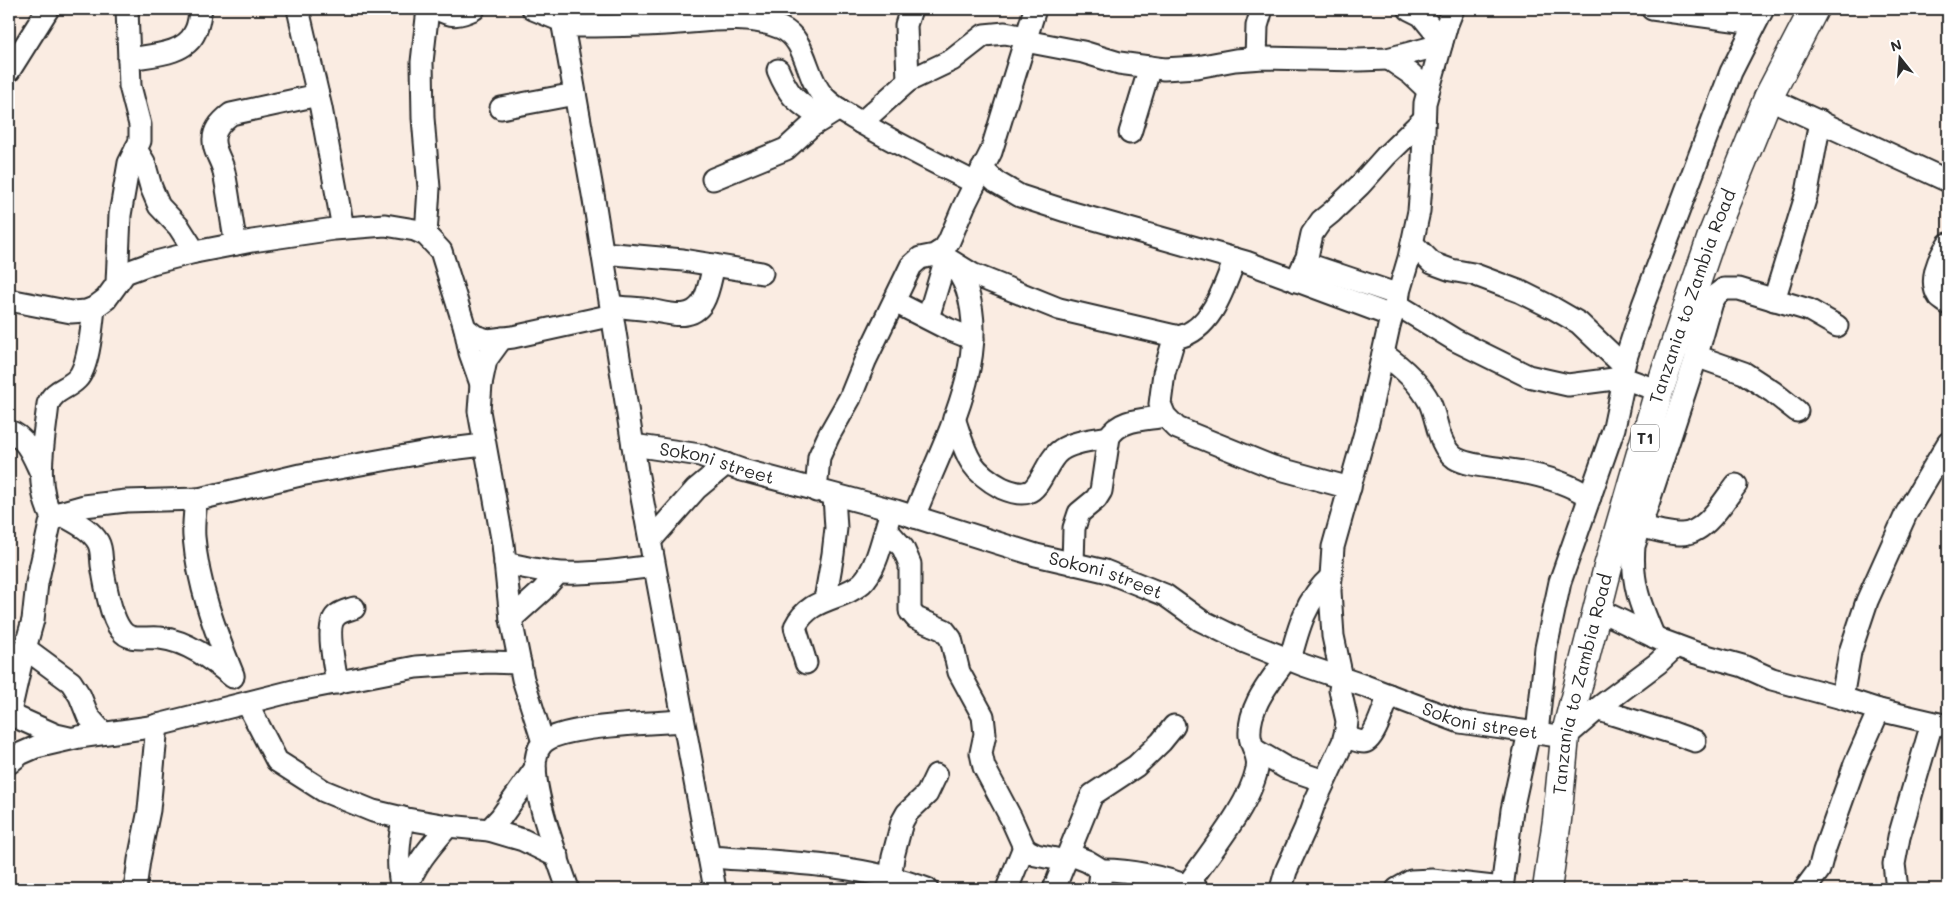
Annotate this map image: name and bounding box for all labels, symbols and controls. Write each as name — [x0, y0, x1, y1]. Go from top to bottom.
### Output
north arrow — [1874, 32, 1924, 82]
text: N — [1888, 34, 1904, 56]
street label: Tanzania to Zambia Road — [1643, 185, 1741, 406]
road number: T1 — [1631, 424, 1659, 452]
street label: Sokoni street — [658, 436, 777, 489]
street label: Sokoni street — [1047, 545, 1166, 604]
street label: Tanzania to Zambia Road — [1546, 571, 1617, 796]
street label: Sokoni street — [1419, 696, 1540, 744]

